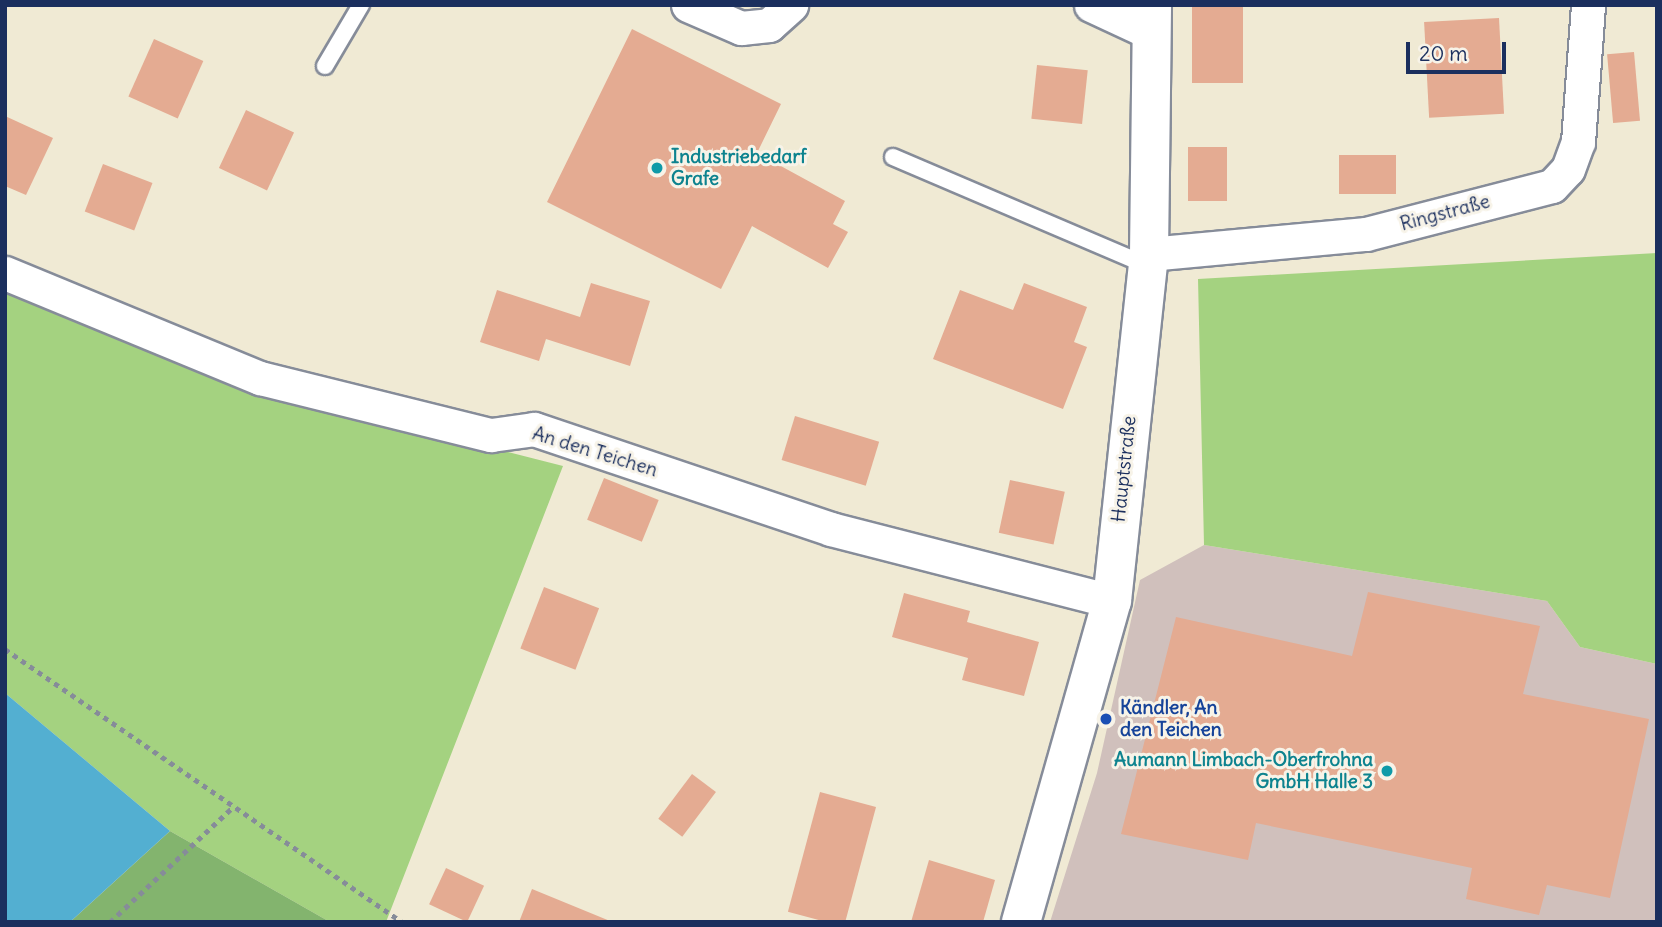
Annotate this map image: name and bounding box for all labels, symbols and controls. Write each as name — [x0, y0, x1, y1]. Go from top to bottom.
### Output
scale bar — [1410, 28, 1510, 72]
text: 20 m — [1419, 40, 1468, 67]
place label: Industriebedarf Grafe — [671, 146, 806, 190]
marker: Industriebedarf Grafe — [649, 160, 665, 176]
street label: Ringstraße — [1398, 190, 1492, 236]
street label: Hauptstraße — [1107, 415, 1141, 523]
street label: An den Teichen — [530, 422, 660, 482]
place label: Kändler, An den Teichen — [1120, 697, 1222, 741]
marker: Kändler, An den Teichen — [1098, 711, 1114, 727]
place label: Aumann Limbach-Oberfrohna GmbH Halle 3 — [1114, 749, 1373, 793]
marker: Aumann Limbach-Oberfrohna GmbH Halle 3 — [1379, 763, 1395, 779]

